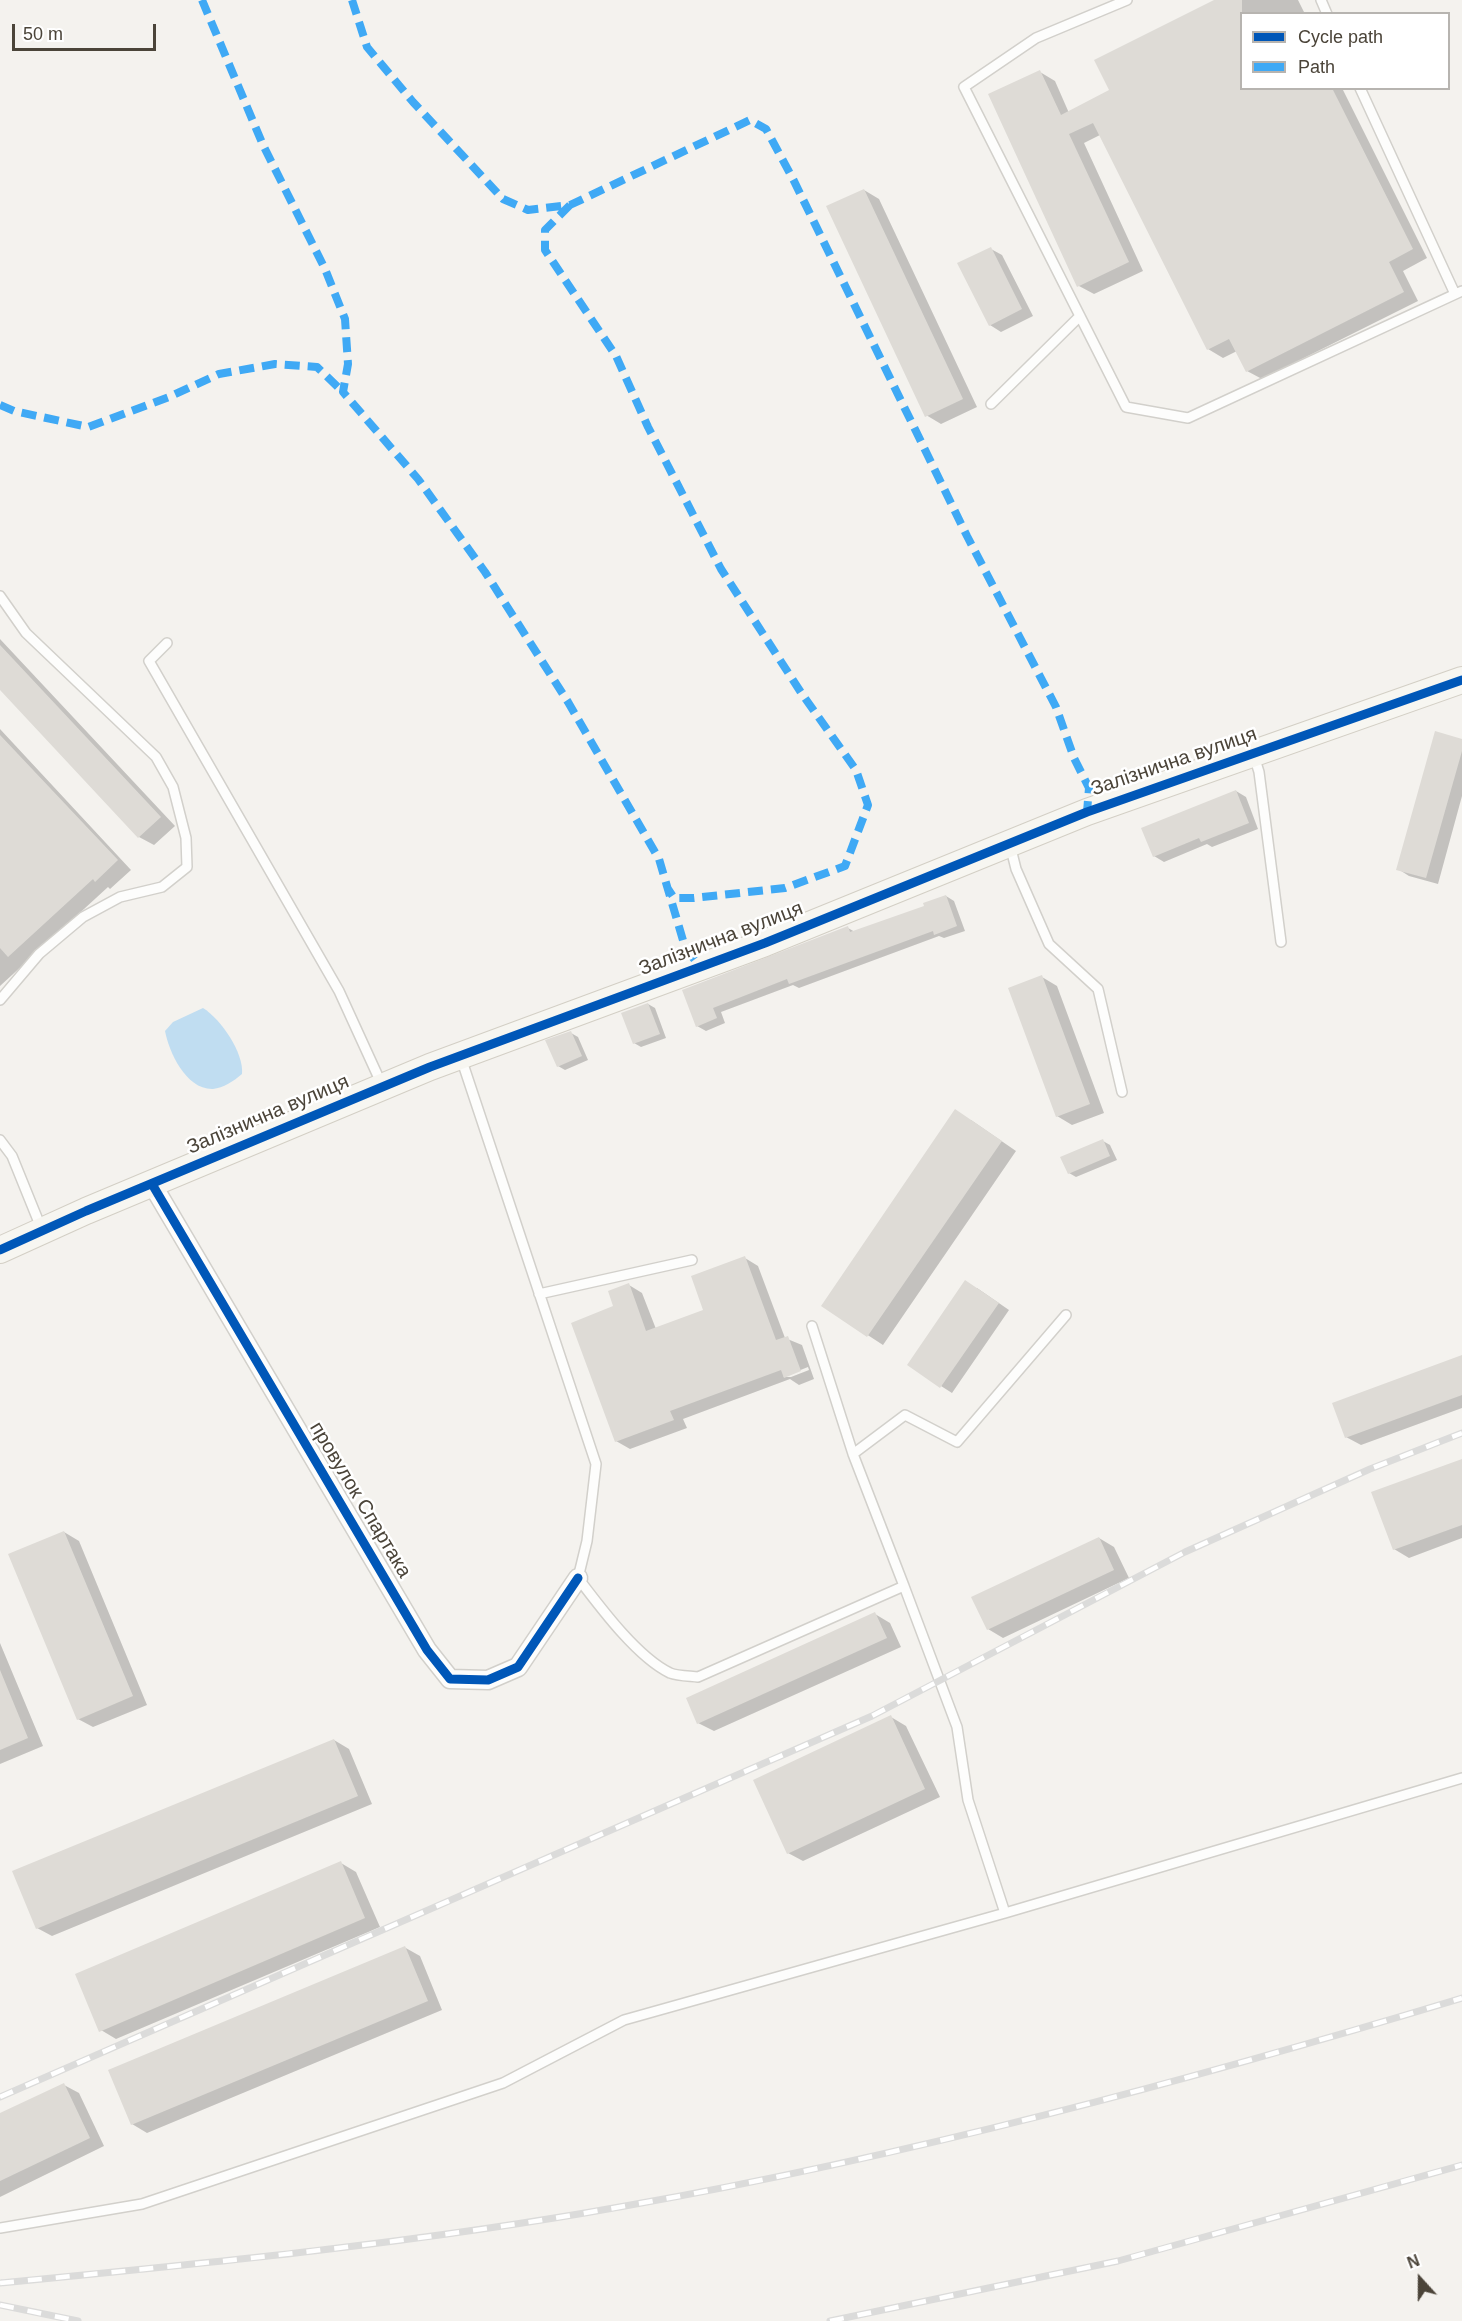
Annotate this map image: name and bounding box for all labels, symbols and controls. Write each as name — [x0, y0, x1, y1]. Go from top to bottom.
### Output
scale bar — [15, 12, 159, 50]
legend — [1240, 12, 1450, 90]
text: 50 m — [23, 24, 63, 44]
text: Cycle path — [1298, 27, 1383, 47]
text: Path — [1298, 57, 1335, 77]
street label: Залізнична вулиця — [1088, 722, 1260, 802]
street label: Залізнична вулиця — [636, 897, 806, 981]
street label: Залізнична вулиця — [183, 1070, 353, 1160]
street label: провулок Спартака — [304, 1418, 416, 1582]
north arrow — [1390, 2249, 1450, 2309]
text: N — [1405, 2252, 1422, 2272]

